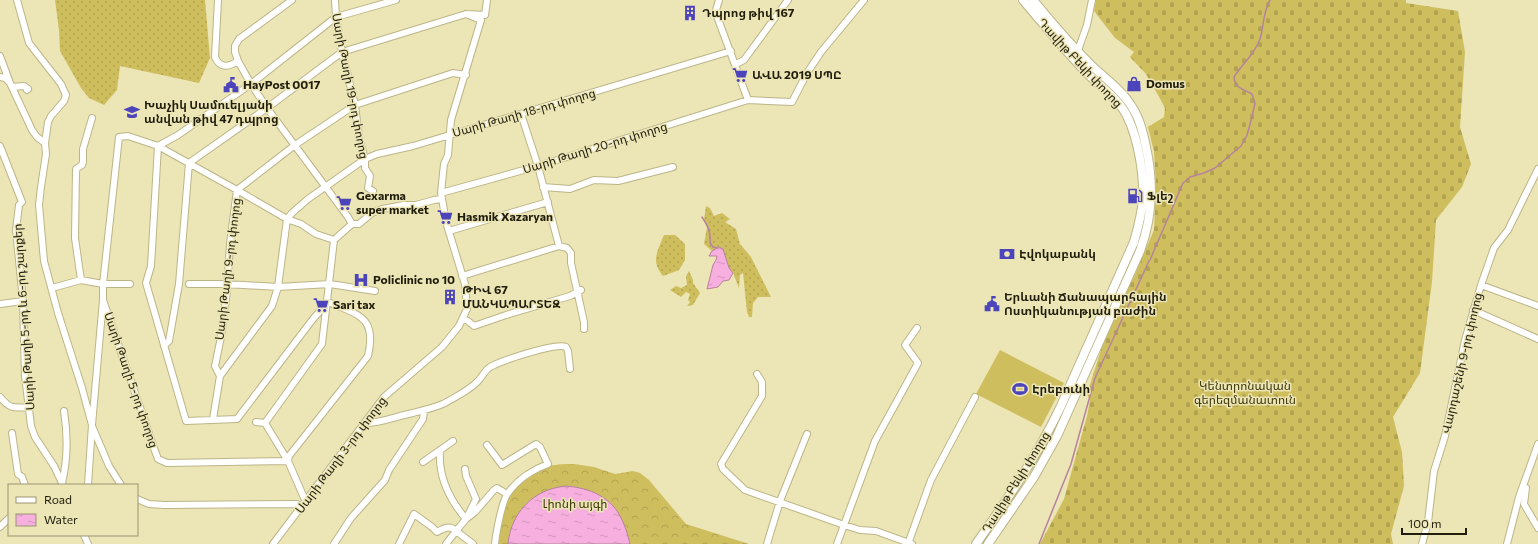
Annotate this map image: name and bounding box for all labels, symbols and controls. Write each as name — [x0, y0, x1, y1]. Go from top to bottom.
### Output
building icon: Դպրոց թիվ 167 — [681, 4, 699, 22]
place label: Դպրոց թիվ 167 — [702, 5, 795, 20]
street label: Սարի Թաղի 19-րդ փողոց — [329, 12, 372, 160]
street label: Դավիթ Բեկի փողոց — [1035, 15, 1126, 111]
supermarket icon: ԱՎԱ 2019 ՍՊԸ — [731, 66, 749, 84]
place label: ԱՎԱ 2019 ՍՊԸ — [752, 67, 842, 81]
shop icon: Domus — [1125, 75, 1143, 93]
public building icon: HayPost 0017 — [222, 76, 240, 94]
place label: Domus — [1146, 76, 1185, 90]
place label: HayPost 0017 — [243, 77, 321, 91]
street label: Սարի Թաղի 18-րդ փողոց — [451, 85, 597, 140]
place label: Խաչիկ Սամուելյանի անվան թիվ 47 դպրոց — [144, 97, 279, 126]
school or university icon: Խաչիկ Սամուելյանի անվան թիվ 47 դպրոց — [123, 103, 141, 121]
street label: Սարի Թաղի 20-րդ փողոց — [521, 118, 669, 177]
fuel station icon: Ֆլեշ — [1126, 187, 1144, 205]
place label: Gexarma super market — [356, 188, 429, 216]
place label: Ֆլեշ — [1147, 188, 1173, 203]
supermarket icon: Gexarma super market — [335, 194, 353, 212]
street label: Սարի Թաղի 9-րդ փողոց — [211, 197, 244, 341]
supermarket icon: Hasmik Xazaryan — [436, 208, 454, 226]
place label: Hasmik Xazaryan — [457, 209, 553, 223]
street label: Սարի Թաղի 5-րդ և 6-րդ շարքեր — [9, 223, 38, 411]
bank icon: Էվոկաբանկ — [998, 245, 1016, 263]
place label: Էվոկաբանկ — [1019, 246, 1096, 261]
hospital icon: Policlinic no 10 — [352, 271, 370, 289]
place label: Policlinic no 10 — [373, 272, 455, 286]
place label: ԹԻՎ 67 ՄԱՆԿԱՊԱՐՏԵԶ — [462, 282, 561, 310]
building icon: ԹԻՎ 67 ՄԱՆԿԱՊԱՐՏԵԶ — [441, 288, 459, 306]
place label: Երևանի Ճանապարհային Ոստիկանության բաժին — [1004, 289, 1167, 318]
street label: Վարդաշենի 9-րդ փողոց — [1438, 291, 1485, 435]
public building icon: Երևանի Ճանապարհային Ոստիկանության բաժին — [983, 295, 1001, 313]
supermarket icon: Sari tax — [312, 296, 330, 314]
place label: Sari tax — [333, 297, 376, 311]
street label: Սարի Թաղի 5-րդ փողոց — [101, 310, 162, 450]
park label: Կենտրոնական գերեզմանատուն — [1194, 378, 1296, 407]
sports icon: Էրեբունի — [1011, 380, 1029, 398]
place label: Էրեբունի — [1032, 381, 1090, 396]
street label: Սարի Թաղի 3-րդ փողոց — [292, 393, 390, 516]
street label: Դավիթ Բեկի փողոց — [978, 428, 1053, 535]
legend — [8, 484, 138, 536]
text: Road — [44, 492, 72, 506]
park label: Լիոնի այգի — [543, 496, 607, 511]
scale bar — [1402, 510, 1466, 536]
text: Water — [44, 512, 78, 526]
text: 100 m — [1408, 516, 1442, 530]

